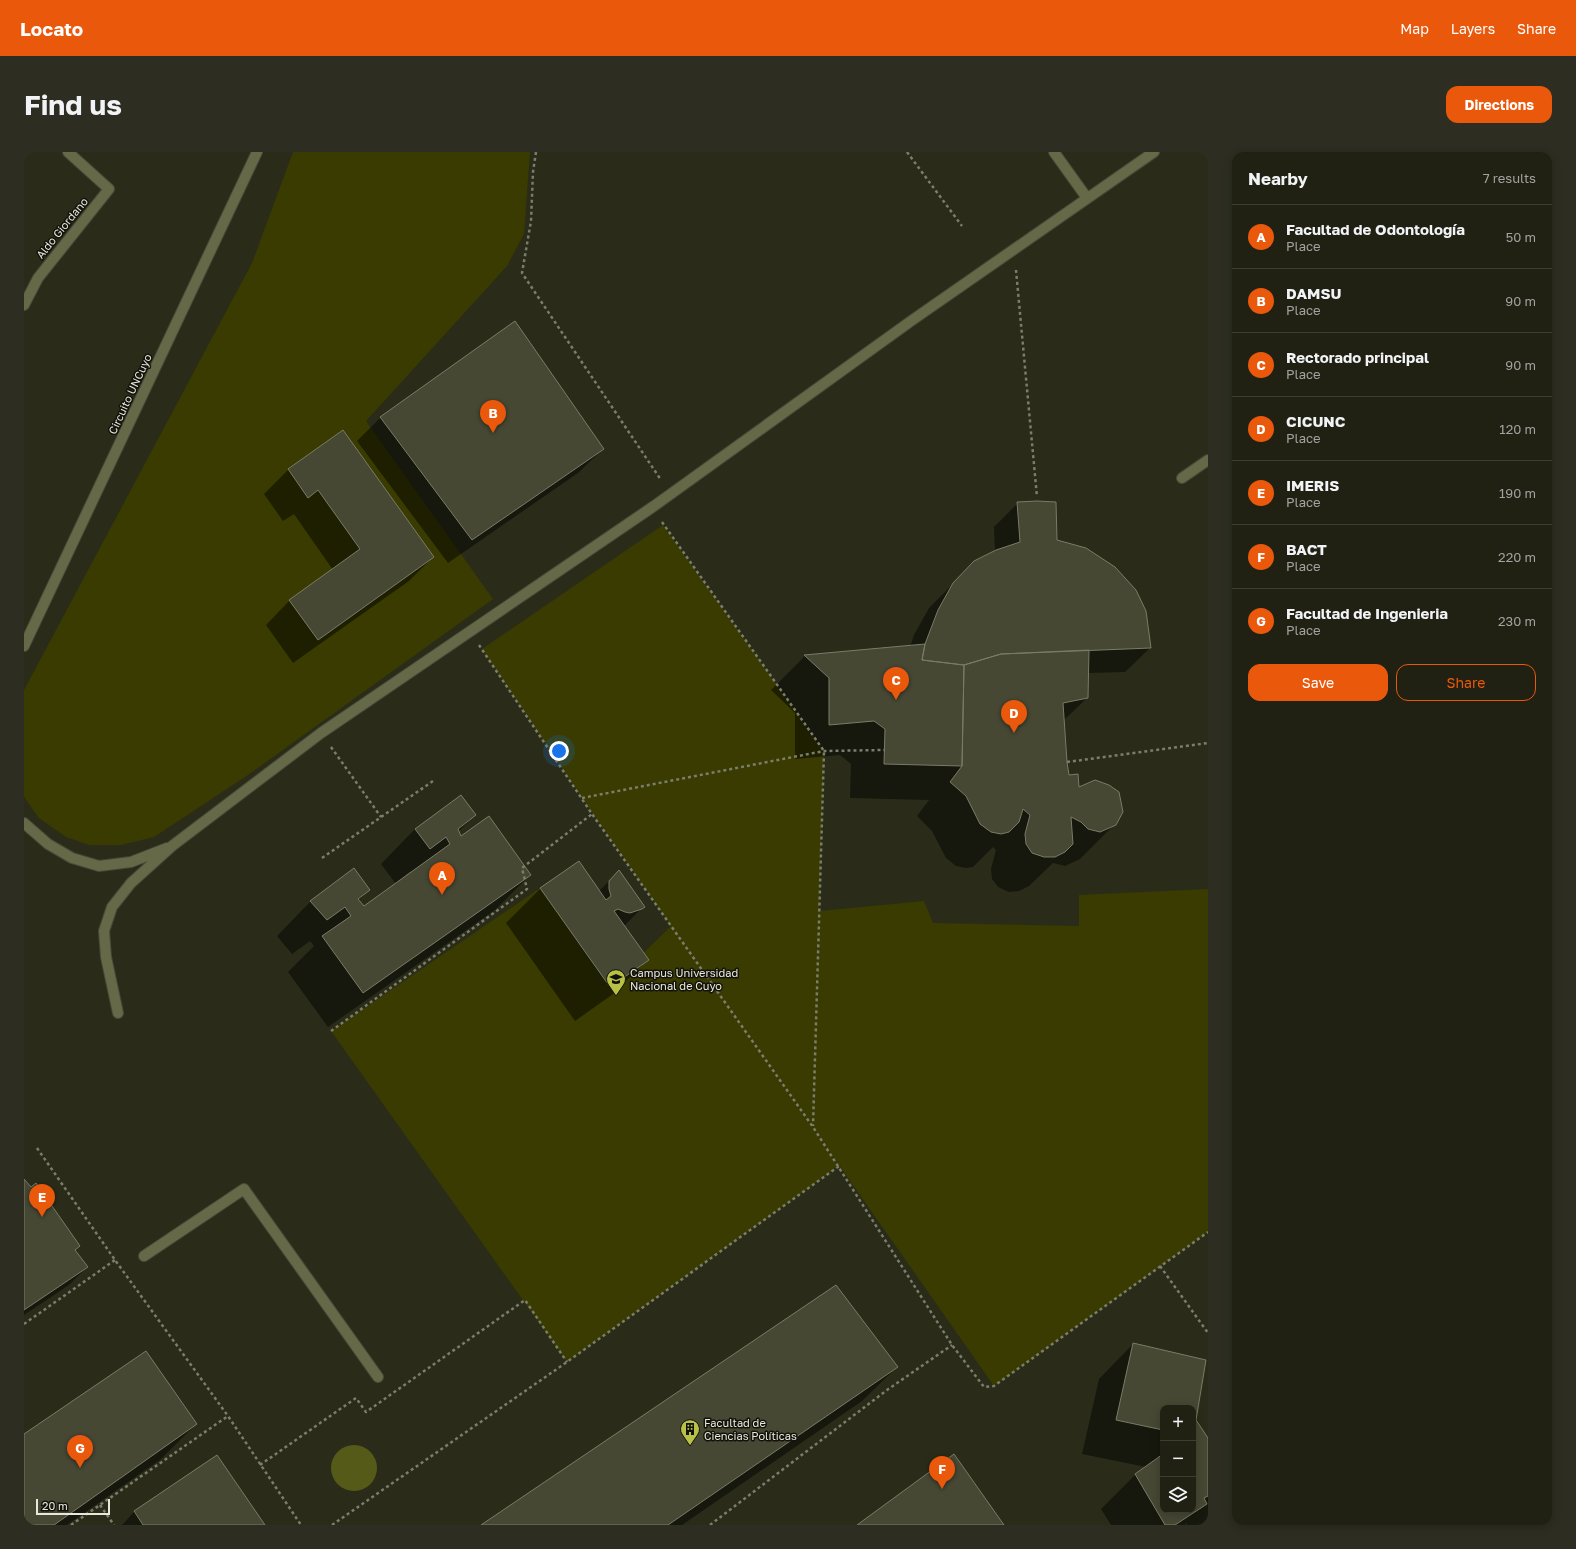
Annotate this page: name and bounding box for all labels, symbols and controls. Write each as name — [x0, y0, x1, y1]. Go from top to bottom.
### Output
text: Locato — [20, 17, 83, 40]
text: Map — [1400, 20, 1429, 37]
text: Layers — [1451, 20, 1495, 37]
text: Share — [1517, 20, 1556, 37]
button: Directions — [1446, 86, 1552, 123]
text: Find us — [24, 88, 122, 121]
text: Nearby — [1248, 168, 1308, 189]
text: 7 results — [1483, 170, 1536, 186]
street label: Aldo Giordano — [33, 194, 90, 261]
text: Facultad de Odontología — [1286, 220, 1465, 238]
text: A — [1256, 229, 1266, 245]
text: 50 m — [1506, 229, 1536, 245]
text: Place — [1286, 238, 1321, 254]
text: DAMSU — [1286, 284, 1341, 302]
text: B — [1256, 293, 1266, 309]
text: 90 m — [1505, 293, 1536, 309]
text: Place — [1286, 302, 1321, 318]
text: Rectorado principal — [1286, 348, 1429, 366]
street label: Circuito UNCuyo — [105, 351, 154, 436]
text: C — [1256, 357, 1266, 373]
text: 90 m — [1505, 357, 1536, 373]
text: Place — [1286, 366, 1321, 382]
pin: B — [480, 400, 506, 433]
text: CICUNC — [1286, 412, 1345, 430]
text: D — [1256, 421, 1266, 437]
text: 120 m — [1499, 421, 1536, 437]
text: Place — [1286, 430, 1321, 446]
text: IMERIS — [1286, 476, 1339, 494]
text: E — [1257, 485, 1265, 501]
text: 190 m — [1499, 485, 1536, 501]
text: Place — [1286, 494, 1321, 510]
text: BACT — [1286, 540, 1327, 558]
text: F — [1257, 549, 1265, 565]
text: 220 m — [1498, 549, 1536, 565]
text: Place — [1286, 558, 1321, 574]
text: Facultad de Ingenieria — [1286, 604, 1448, 622]
text: G — [1256, 613, 1266, 629]
text: 230 m — [1498, 613, 1536, 629]
text: Place — [1286, 622, 1321, 638]
button: Save — [1248, 664, 1388, 701]
button: Share — [1396, 664, 1536, 701]
pin: C — [883, 667, 909, 700]
pin: D — [1001, 700, 1027, 733]
your location — [549, 741, 569, 761]
pin: A — [429, 862, 455, 895]
place label: Campus Universidad Nacional de Cuyo — [630, 966, 738, 992]
school or university icon: Campus Universidad Nacional de Cuyo — [605, 968, 627, 996]
pin: E — [29, 1184, 55, 1217]
map controls — [1160, 1405, 1196, 1513]
button: + — [1160, 1405, 1196, 1441]
place label: Facultad de Ciencias Políticas — [704, 1416, 797, 1442]
building icon: Facultad de Ciencias Políticas — [679, 1418, 701, 1446]
pin: G — [67, 1435, 93, 1468]
button: − — [1160, 1441, 1196, 1477]
pin: F — [929, 1456, 955, 1489]
button: layers — [1160, 1477, 1196, 1513]
scale bar — [36, 1497, 110, 1516]
text: 20 m — [42, 1499, 68, 1512]

